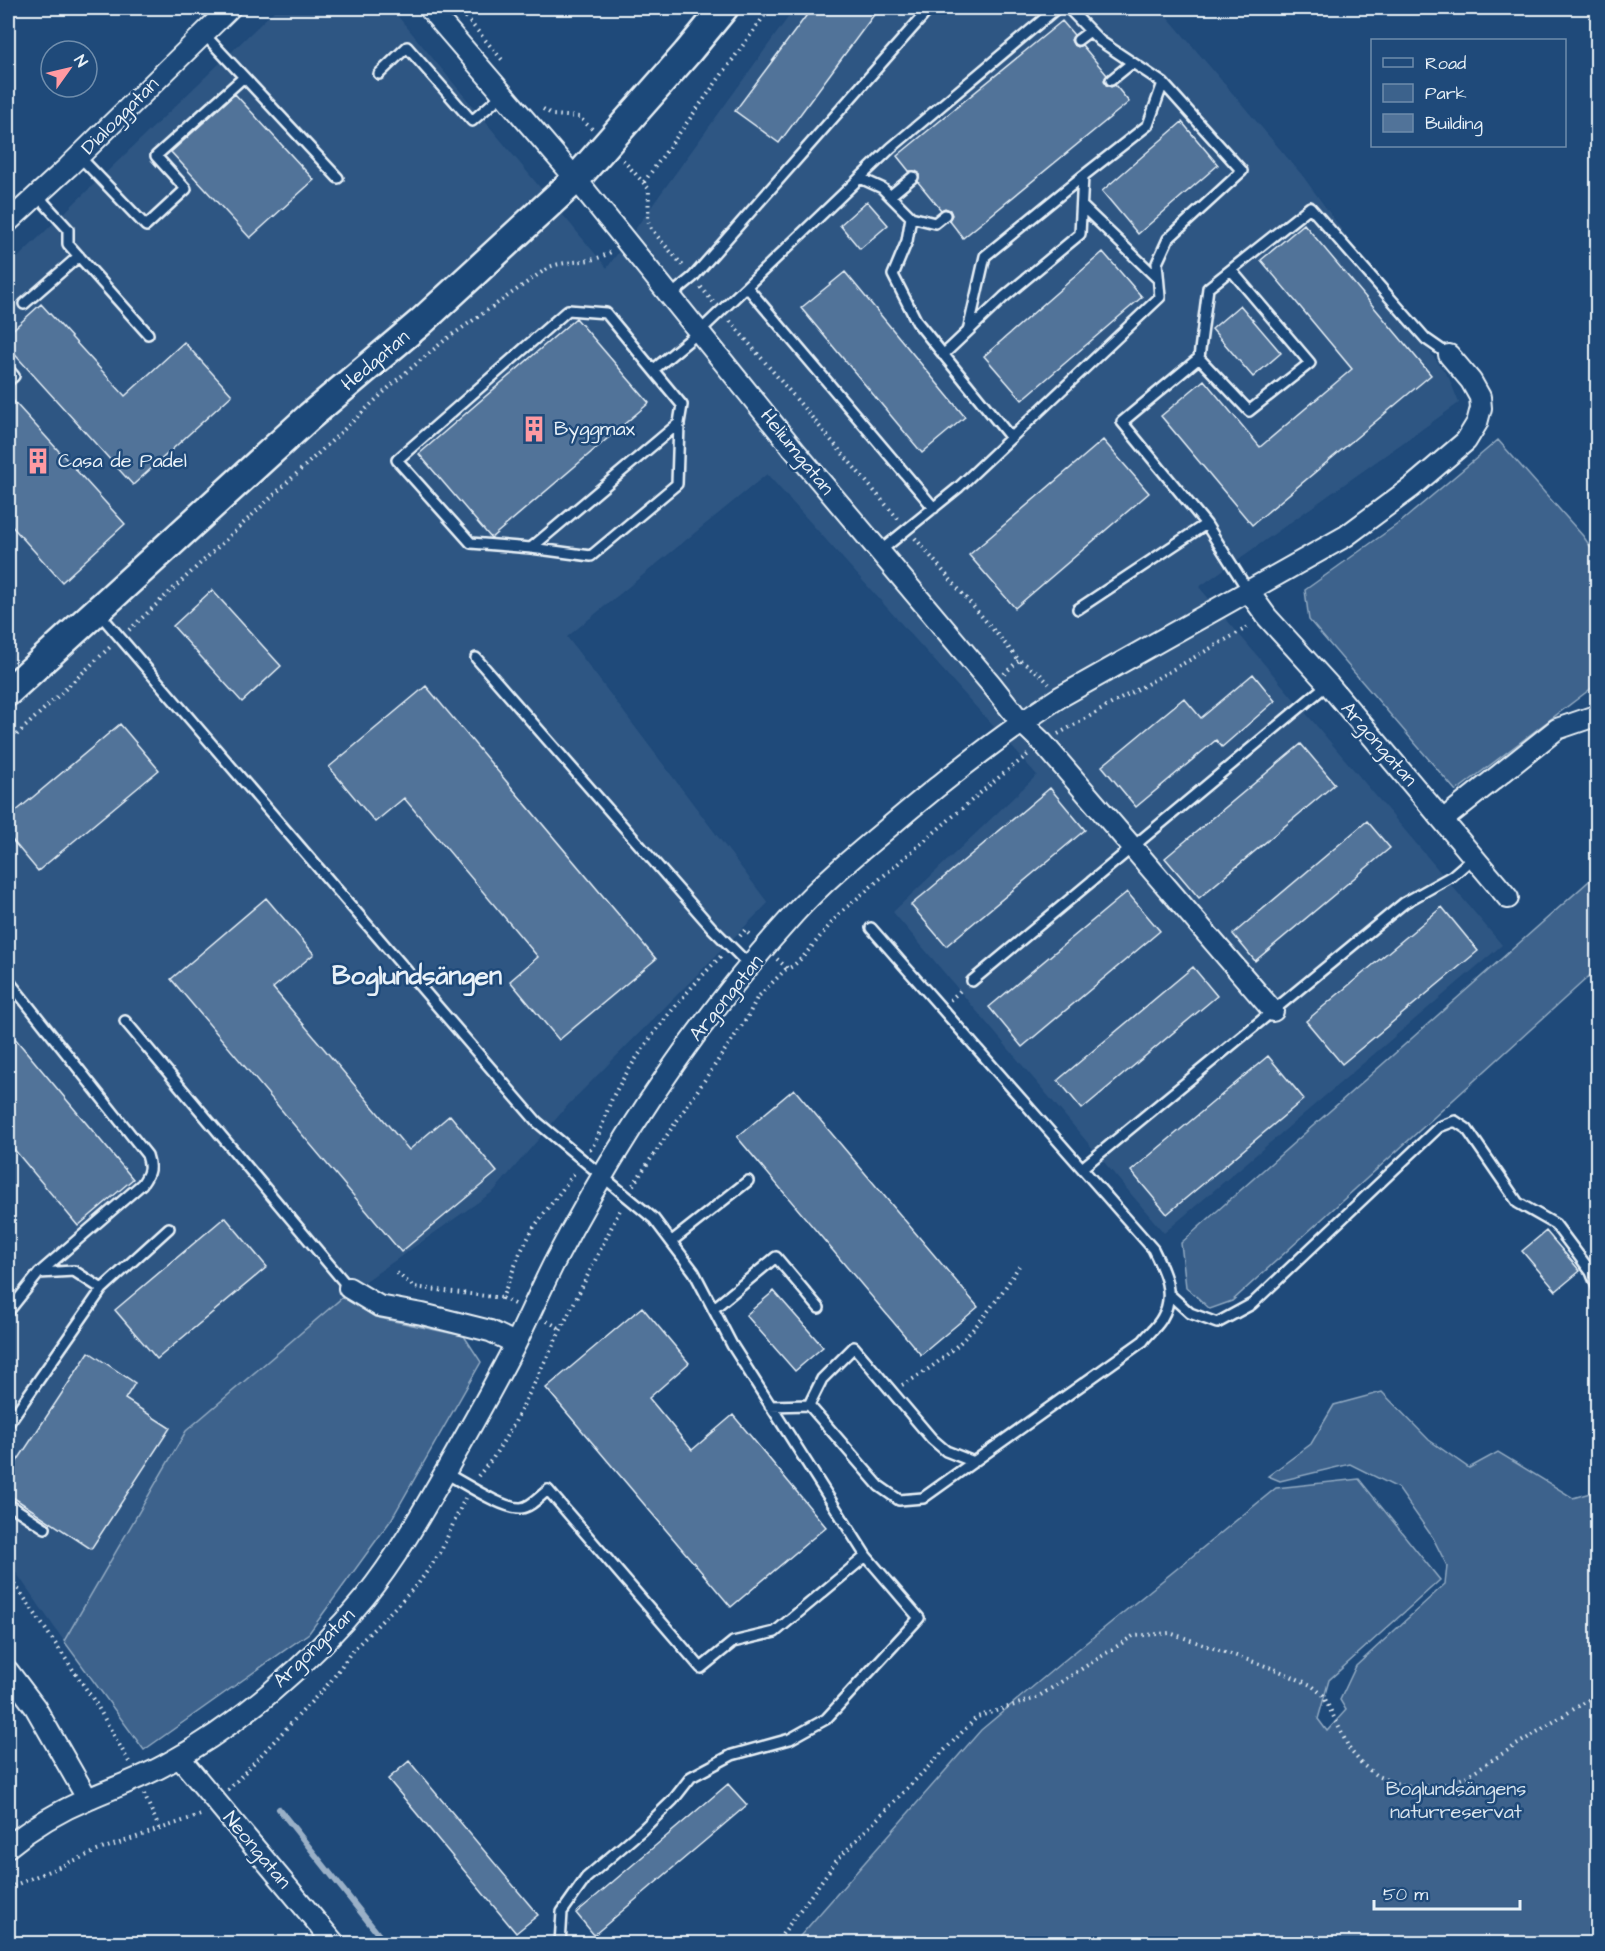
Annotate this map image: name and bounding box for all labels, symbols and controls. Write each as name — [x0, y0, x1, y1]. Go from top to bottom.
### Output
north arrow — [39, 39, 99, 99]
legend — [1371, 39, 1566, 147]
text: N — [69, 51, 93, 71]
text: Road — [1425, 51, 1466, 76]
street label: Dialoggatan — [75, 71, 166, 162]
text: Park — [1425, 81, 1467, 106]
text: Building — [1425, 111, 1483, 137]
street label: Hedgatan — [335, 323, 416, 398]
street label: Heliumgatan — [753, 403, 840, 502]
building icon: Byggmax — [519, 414, 549, 444]
place label: Byggmax — [554, 415, 636, 444]
building icon: Casa de Padel — [23, 446, 53, 476]
place label: Casa de Padel — [58, 447, 187, 475]
street label: Argongatan — [1334, 696, 1424, 793]
street label: Argongatan — [682, 949, 770, 1048]
district label: Boglundsängen — [332, 958, 502, 997]
street label: Argongatan — [267, 1602, 362, 1695]
park label: Boglundsängens naturreservat — [1386, 1775, 1526, 1826]
street label: Neongatan — [216, 1805, 298, 1895]
scale bar — [1374, 1873, 1520, 1911]
text: 50 m — [1383, 1882, 1428, 1907]

